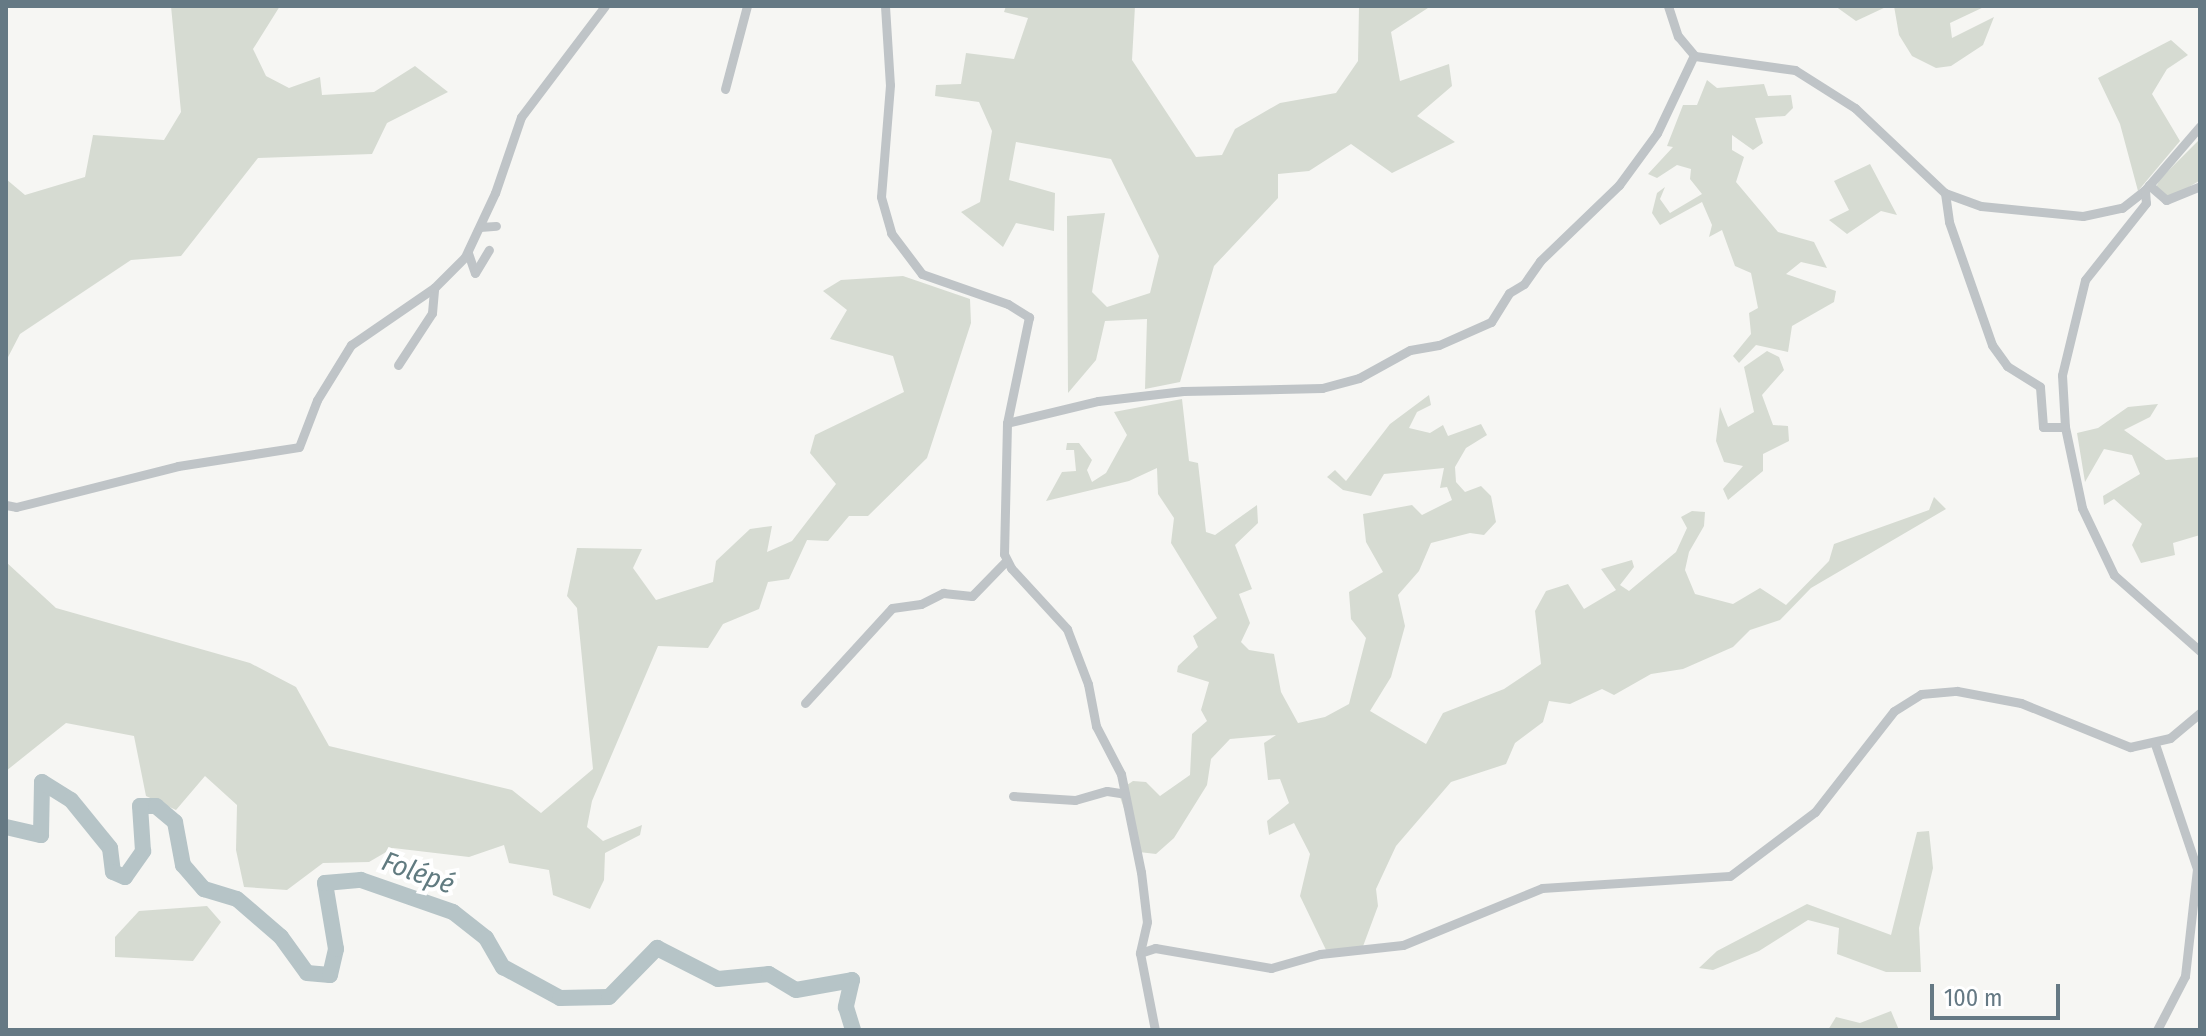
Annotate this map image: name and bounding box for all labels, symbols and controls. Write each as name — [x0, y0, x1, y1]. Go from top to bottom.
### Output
water label: Folépé — [377, 844, 459, 902]
scale bar — [1934, 968, 2064, 1018]
text: 100 m — [1944, 984, 2002, 1012]

